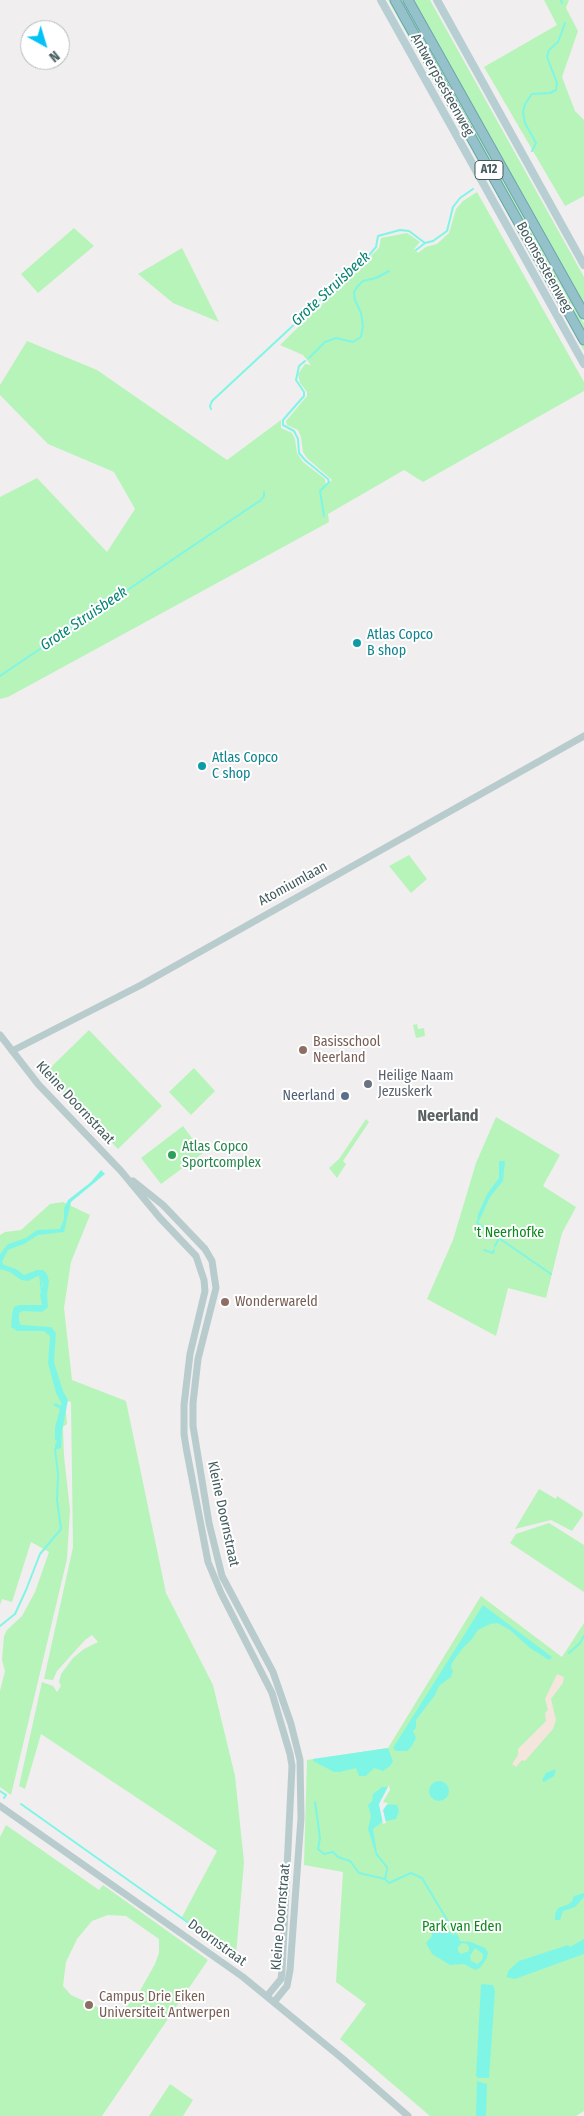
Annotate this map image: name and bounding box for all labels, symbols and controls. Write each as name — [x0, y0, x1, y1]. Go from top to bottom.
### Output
north arrow — [20, 20, 70, 70]
street label: Antwerpsesteenweg — [407, 31, 477, 139]
text: N — [46, 47, 63, 66]
road number: A12 — [475, 160, 503, 180]
street label: Boomsesteenweg — [512, 219, 576, 315]
water label: Grote Struisbeek — [288, 248, 374, 330]
water label: Grote Struisbeek — [37, 583, 131, 655]
place label: Atlas Copco B shop — [367, 627, 433, 660]
marker: Atlas Copco B shop — [351, 637, 363, 649]
place label: Atlas Copco C shop — [212, 750, 278, 782]
marker: Atlas Copco C shop — [196, 760, 208, 772]
street label: Atomiumlaan — [256, 858, 330, 910]
place label: Basisschool Neerland — [313, 1034, 381, 1066]
marker: Basisschool Neerland — [297, 1044, 309, 1056]
street label: Kleine Doornstraat — [32, 1058, 118, 1148]
place label: Heilige Naam Jezuskerk — [378, 1068, 454, 1100]
marker: Heilige Naam Jezuskerk — [362, 1078, 374, 1090]
place label: Neerland — [282, 1088, 335, 1104]
marker: Neerland — [339, 1090, 351, 1102]
district label: Neerland — [417, 1107, 479, 1127]
place label: Atlas Copco Sportcomplex — [182, 1139, 261, 1172]
marker: Atlas Copco Sportcomplex — [166, 1149, 178, 1161]
park label: 't Neerhofke — [474, 1225, 544, 1241]
place label: Wonderwareld — [235, 1294, 318, 1310]
marker: Wonderwareld — [219, 1296, 231, 1308]
street label: Kleine Doornstraat — [204, 1460, 242, 1568]
street label: Kleine Doornstraat — [268, 1863, 294, 1971]
street label: Doornstraat — [184, 1916, 250, 1970]
park label: Park van Eden — [422, 1919, 502, 1935]
place label: Campus Drie Eiken Universiteit Antwerpen — [99, 1989, 230, 2021]
marker: Campus Drie Eiken Universiteit Antwerpen — [83, 1999, 95, 2011]

